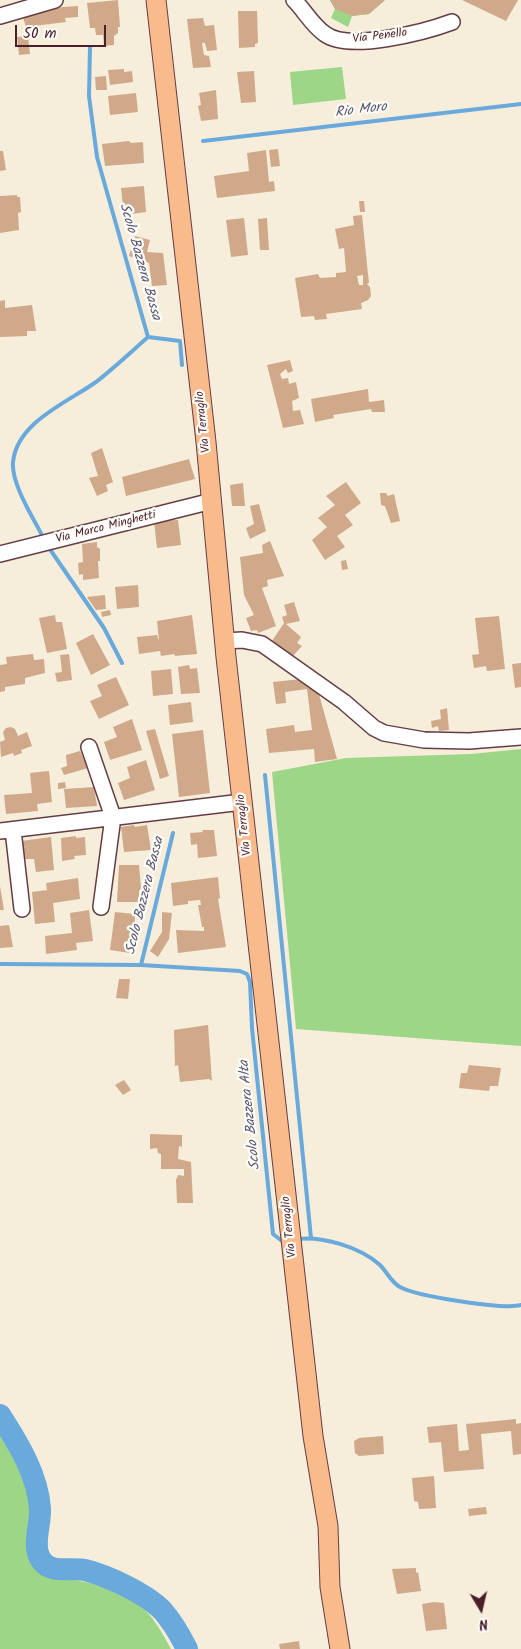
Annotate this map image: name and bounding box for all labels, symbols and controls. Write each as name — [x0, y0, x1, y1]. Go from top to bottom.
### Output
scale bar — [18, 15, 109, 47]
text: 50 m — [23, 22, 57, 46]
street label: Via Penello — [352, 27, 408, 47]
water label: Rio Moro — [334, 100, 388, 122]
water label: Scolo Bazzera Bassa — [114, 202, 164, 322]
street label: Via Terraglio — [194, 390, 214, 454]
street label: Via Marco Minghetti — [54, 509, 158, 547]
street label: Via Terraglio — [235, 793, 255, 857]
water label: Scolo Bazzera Bassa — [123, 836, 169, 956]
water label: Scolo Bazzera Alta — [237, 1059, 265, 1171]
street label: Via Terraglio — [280, 1195, 300, 1259]
north arrow — [456, 1584, 506, 1634]
text: N — [477, 1612, 489, 1635]

